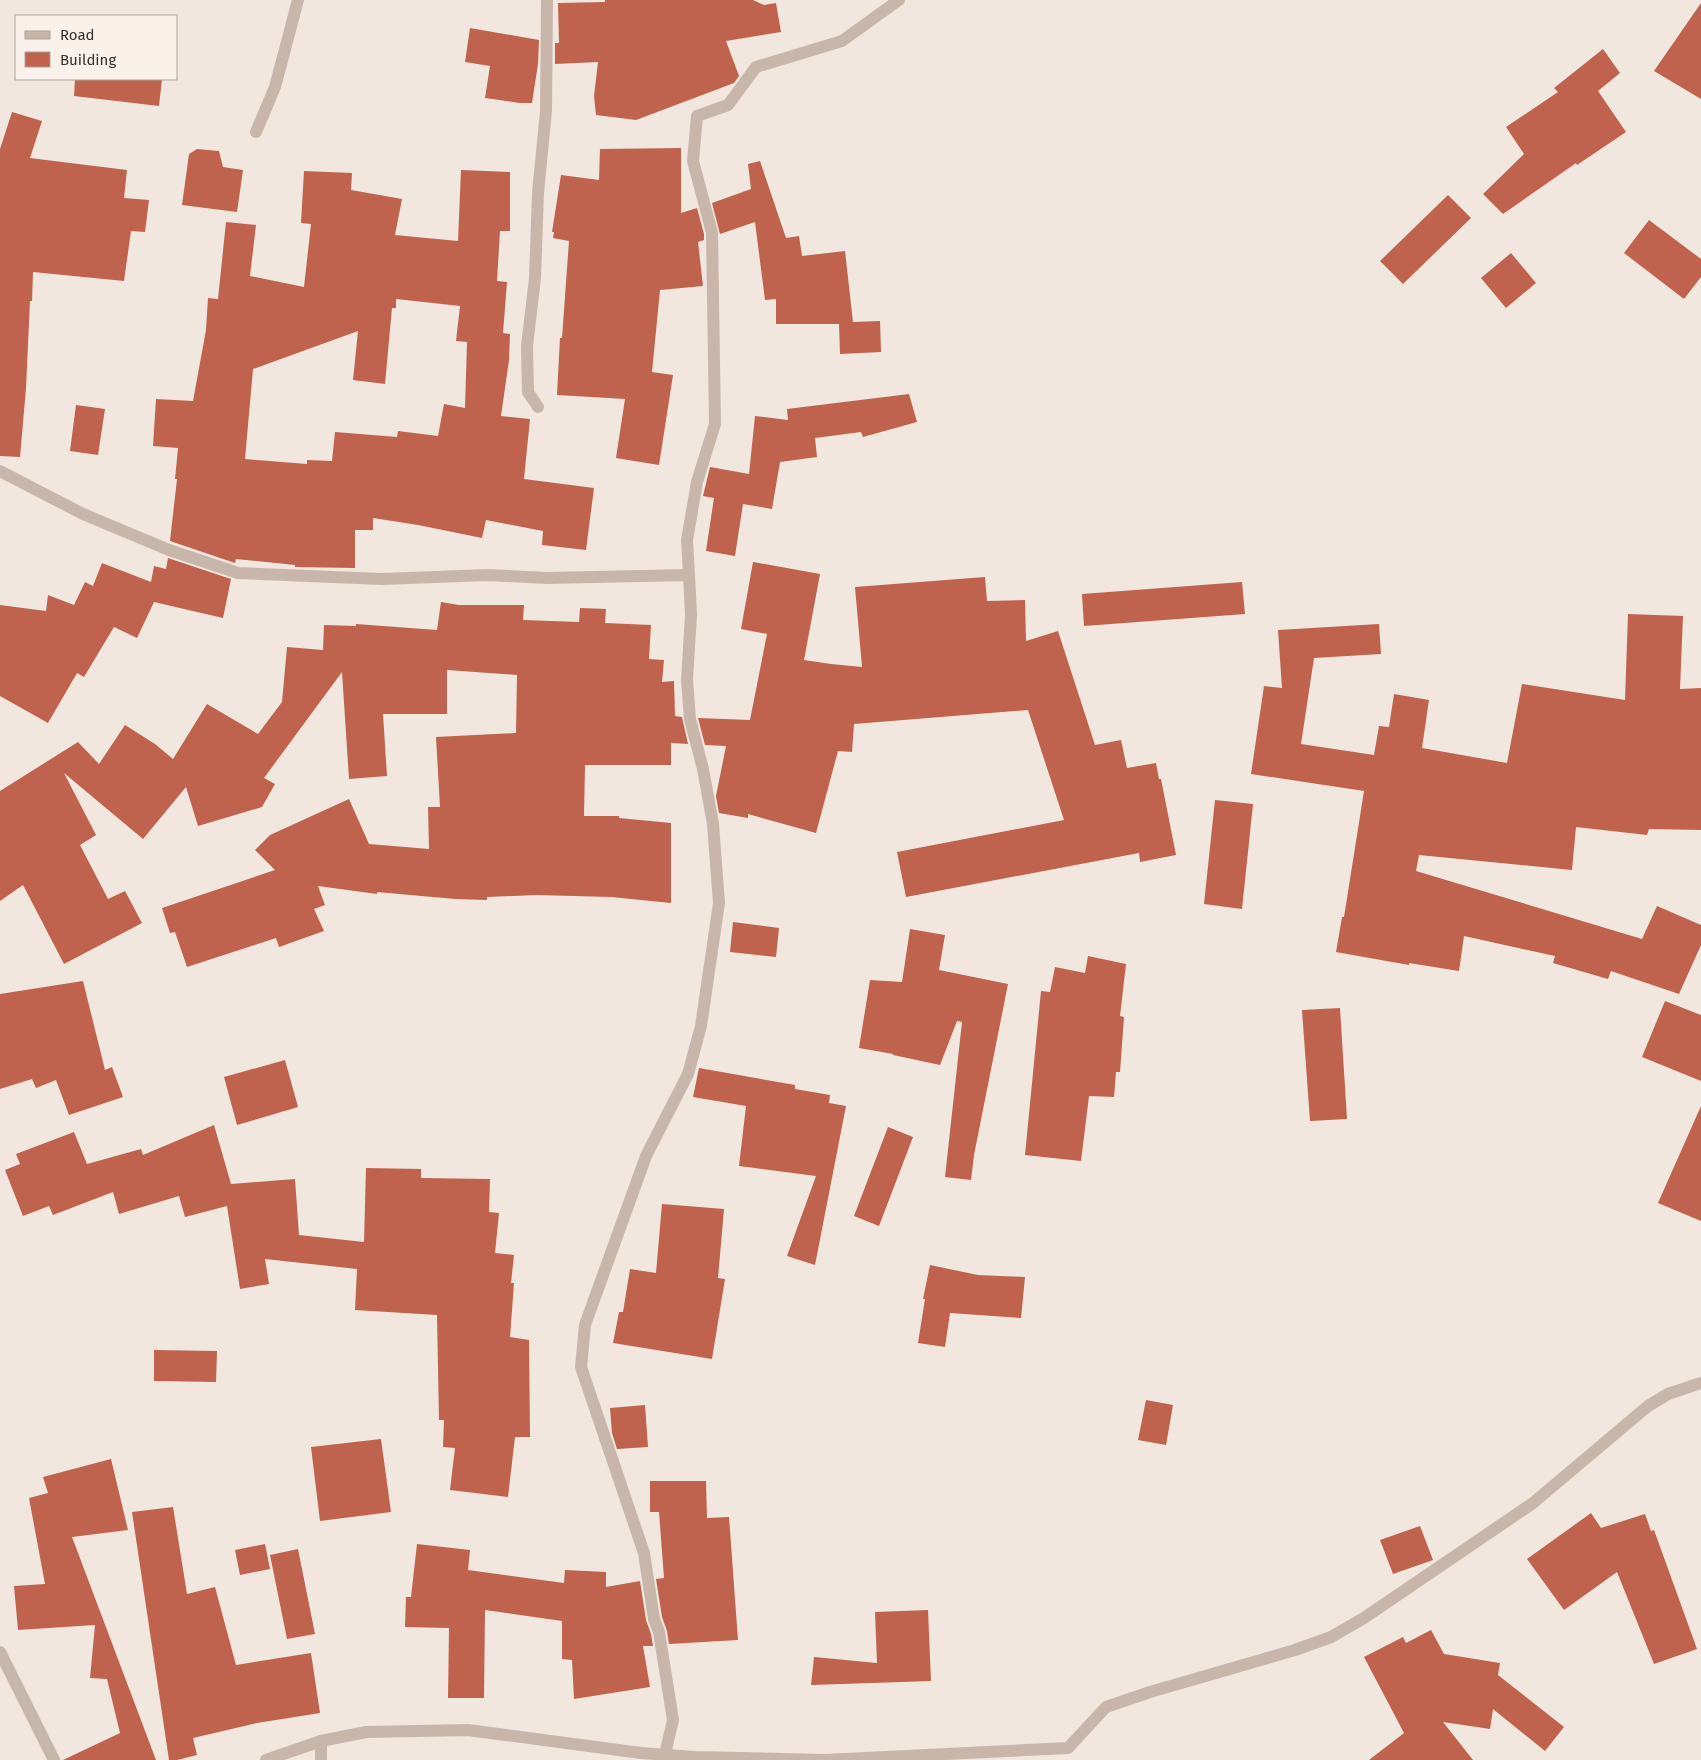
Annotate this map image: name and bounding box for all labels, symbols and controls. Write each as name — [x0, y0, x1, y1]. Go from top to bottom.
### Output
legend — [15, 15, 178, 80]
text: Road — [60, 26, 95, 44]
text: Building — [60, 51, 116, 69]

